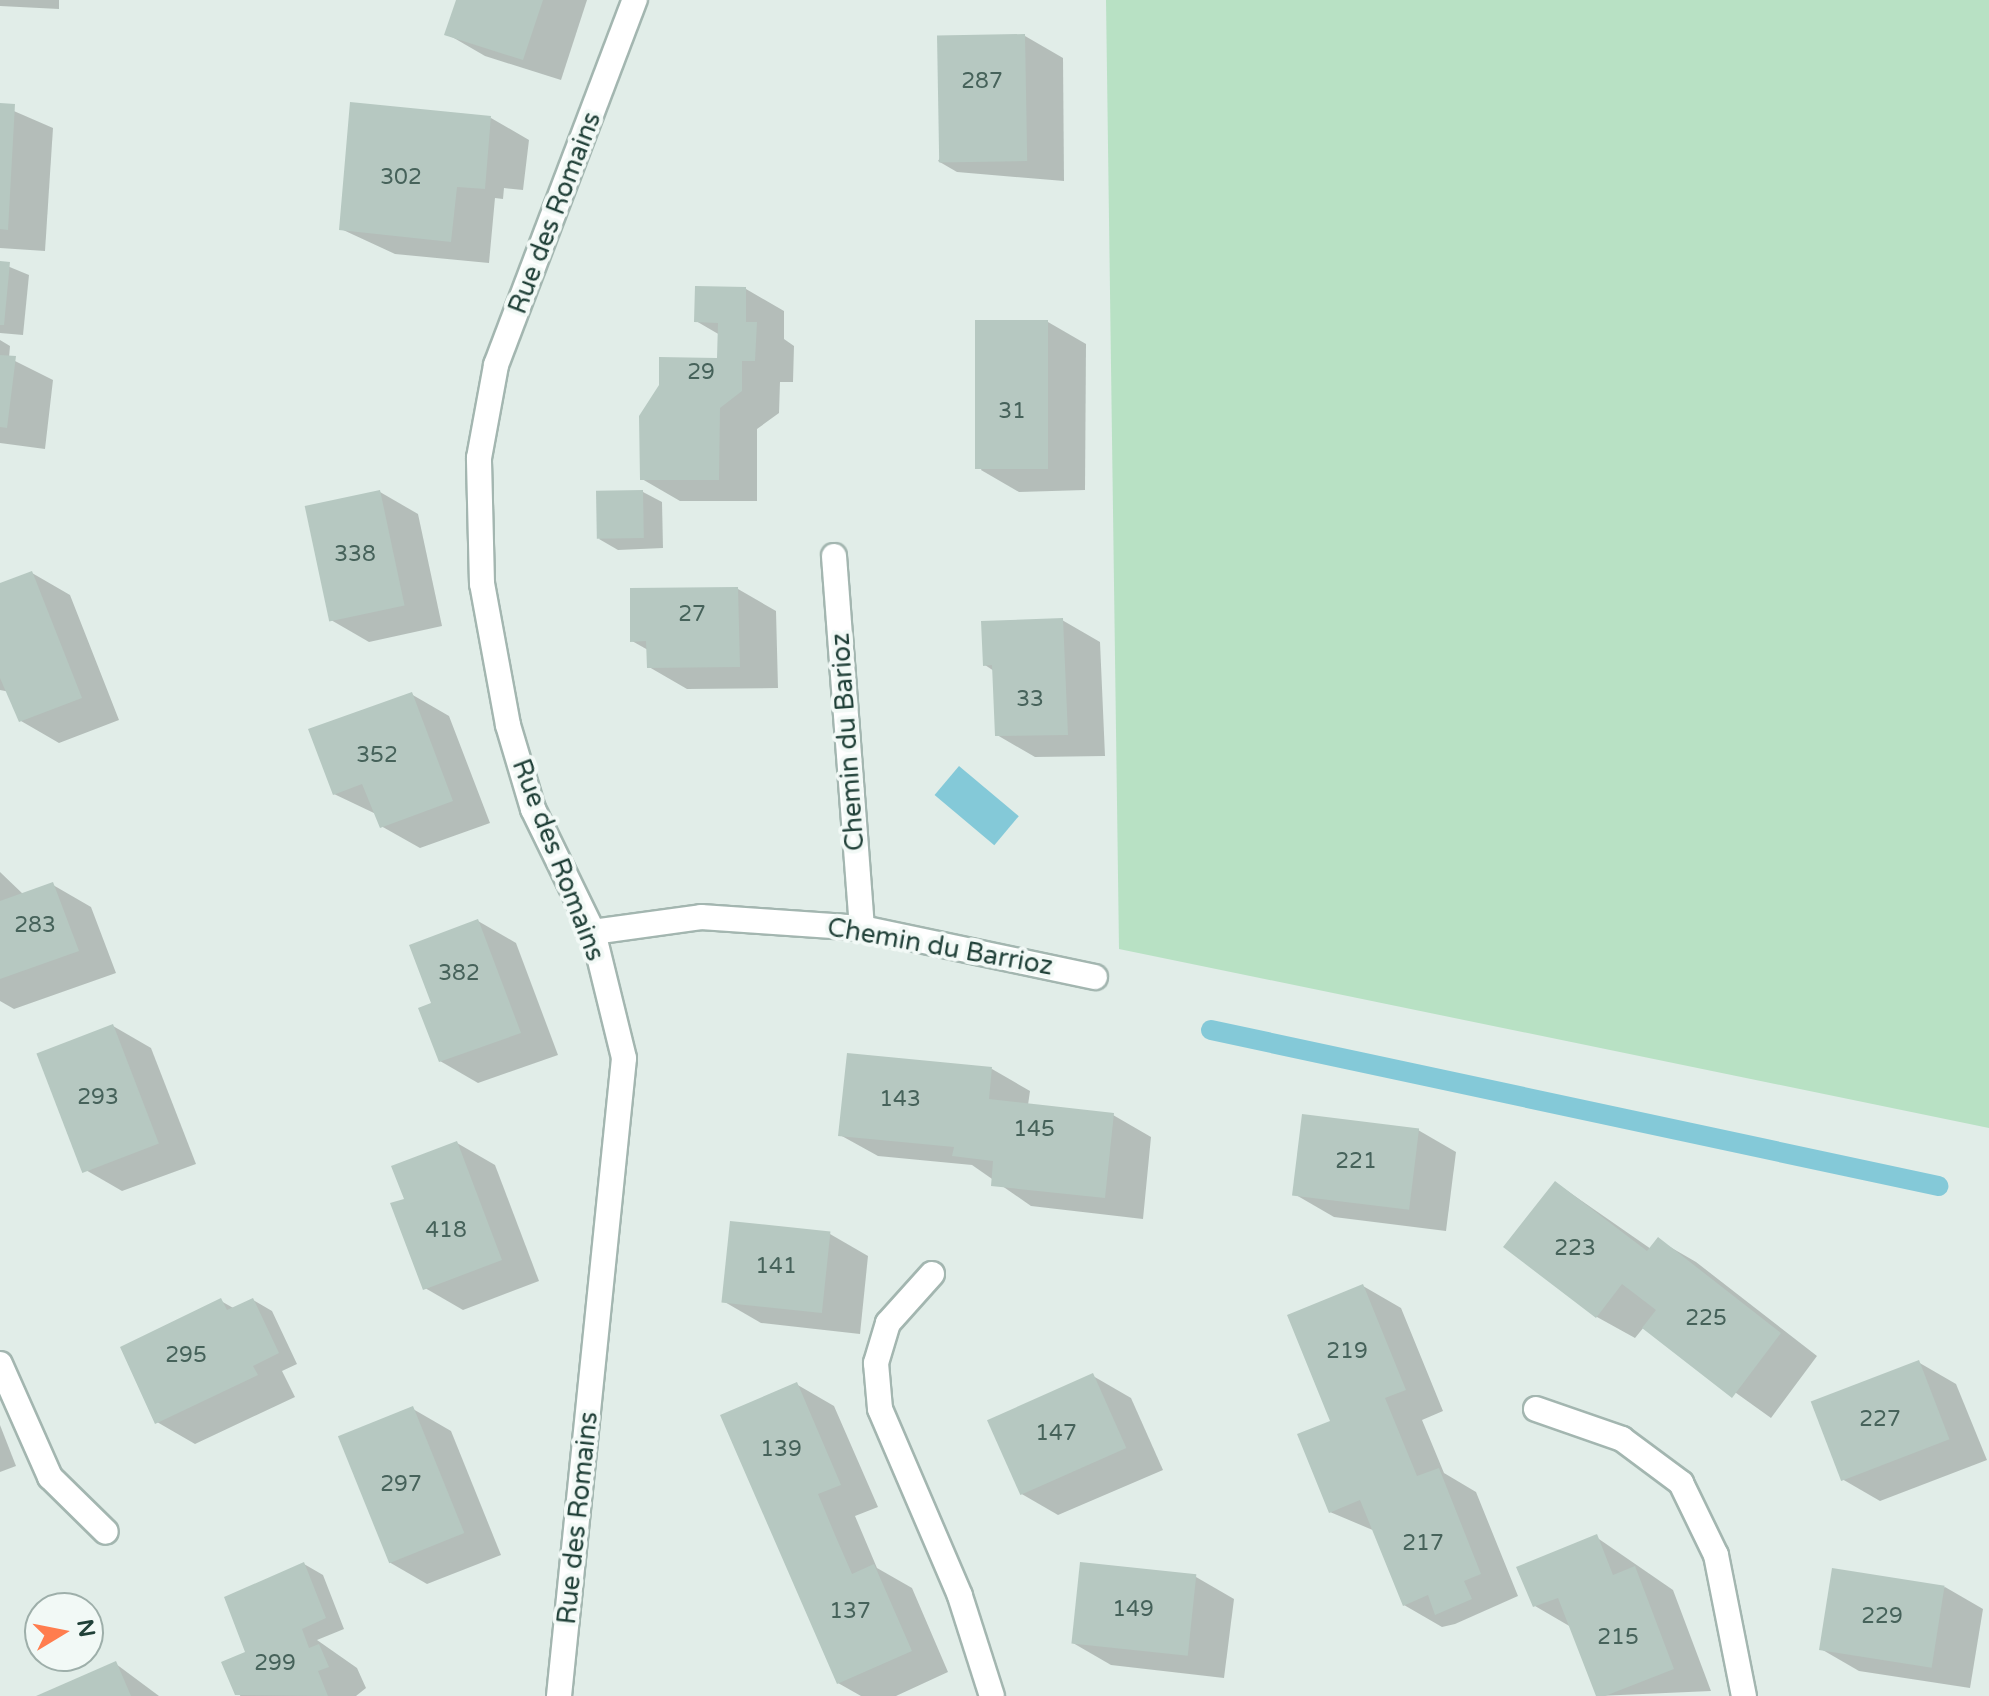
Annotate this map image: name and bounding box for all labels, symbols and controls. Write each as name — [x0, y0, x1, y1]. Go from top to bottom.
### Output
house number: 287 — [961, 69, 1003, 95]
street label: Rue des Romains — [502, 108, 608, 318]
house number: 302 — [380, 165, 422, 191]
house number: 29 — [687, 360, 715, 386]
house number: 31 — [998, 399, 1026, 425]
house number: 338 — [334, 542, 376, 568]
house number: 27 — [678, 602, 706, 628]
street label: Chemin du Barioz — [825, 632, 871, 852]
house number: 33 — [1016, 687, 1044, 713]
house number: 352 — [356, 743, 398, 769]
street label: Rue des Romains — [505, 755, 611, 965]
street label: Chemin du Barrioz — [825, 912, 1055, 982]
house number: 283 — [14, 913, 56, 939]
house number: 382 — [438, 961, 480, 987]
house number: 293 — [77, 1085, 119, 1111]
house number: 143 — [879, 1087, 921, 1113]
house number: 145 — [1013, 1117, 1055, 1143]
house number: 221 — [1335, 1149, 1377, 1175]
house number: 418 — [425, 1218, 467, 1244]
house number: 223 — [1554, 1236, 1596, 1262]
house number: 141 — [755, 1254, 797, 1280]
house number: 225 — [1685, 1306, 1727, 1332]
house number: 219 — [1326, 1339, 1368, 1365]
house number: 295 — [165, 1343, 207, 1369]
house number: 227 — [1859, 1407, 1901, 1433]
street label: Rue des Romains — [551, 1410, 605, 1626]
house number: 147 — [1035, 1421, 1077, 1447]
house number: 139 — [760, 1437, 802, 1463]
house number: 297 — [380, 1472, 422, 1498]
house number: 217 — [1402, 1531, 1444, 1557]
north arrow — [24, 1592, 104, 1672]
house number: 149 — [1112, 1597, 1154, 1623]
house number: 137 — [829, 1599, 871, 1625]
house number: 229 — [1861, 1604, 1903, 1630]
text: N — [71, 1617, 100, 1639]
house number: 215 — [1597, 1625, 1639, 1651]
house number: 299 — [254, 1651, 296, 1677]

